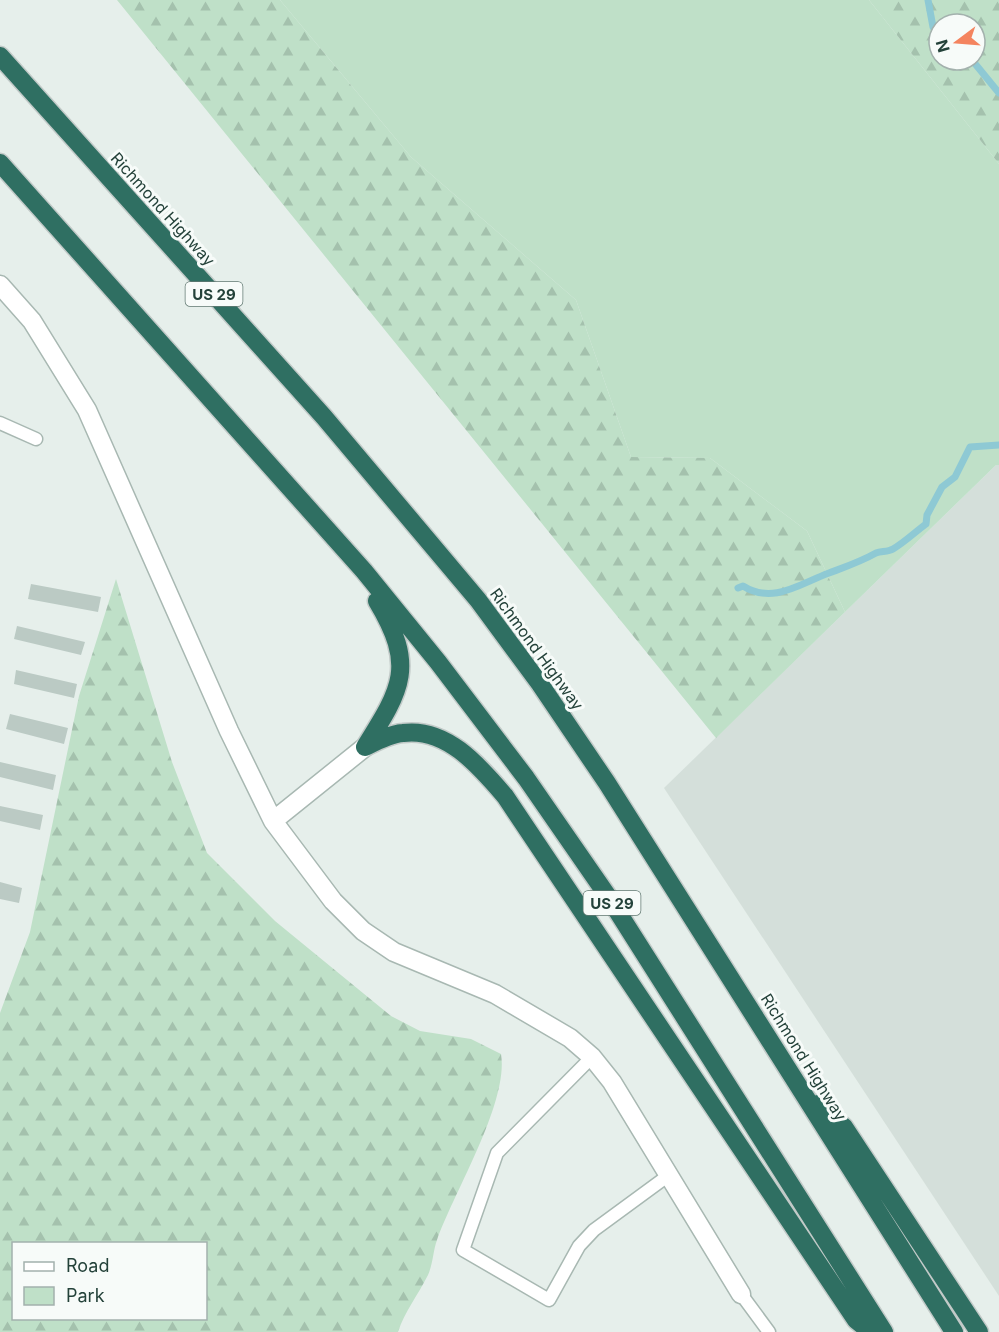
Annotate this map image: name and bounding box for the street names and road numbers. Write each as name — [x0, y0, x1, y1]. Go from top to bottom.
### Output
street label: Richmond Highway — [107, 148, 219, 270]
road number: US 29 — [186, 282, 242, 306]
street label: Richmond Highway — [486, 584, 588, 714]
road number: US 29 — [584, 891, 640, 915]
street label: Richmond Highway — [757, 990, 851, 1124]

